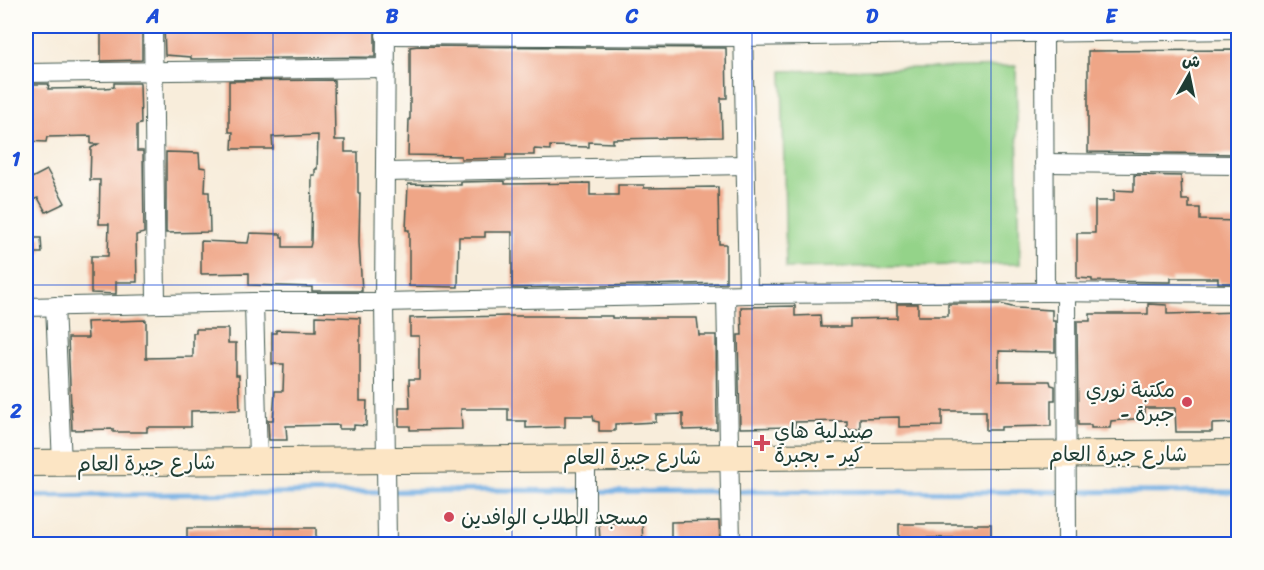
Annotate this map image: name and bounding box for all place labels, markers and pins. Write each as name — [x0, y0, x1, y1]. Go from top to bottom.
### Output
place label: مكتبة نوري - جبرة — [1086, 371, 1175, 433]
marker: مكتبة نوري - جبرة — [1180, 395, 1194, 409]
place label: صيدلية هاي كير - بجبرة — [774, 412, 874, 474]
marker: صيدلية هاي كير - بجبرة — [755, 436, 769, 450]
place label: مسجد الطلاب الوافدين — [461, 498, 648, 536]
marker: مسجد الطلاب الوافدين — [442, 510, 456, 524]

